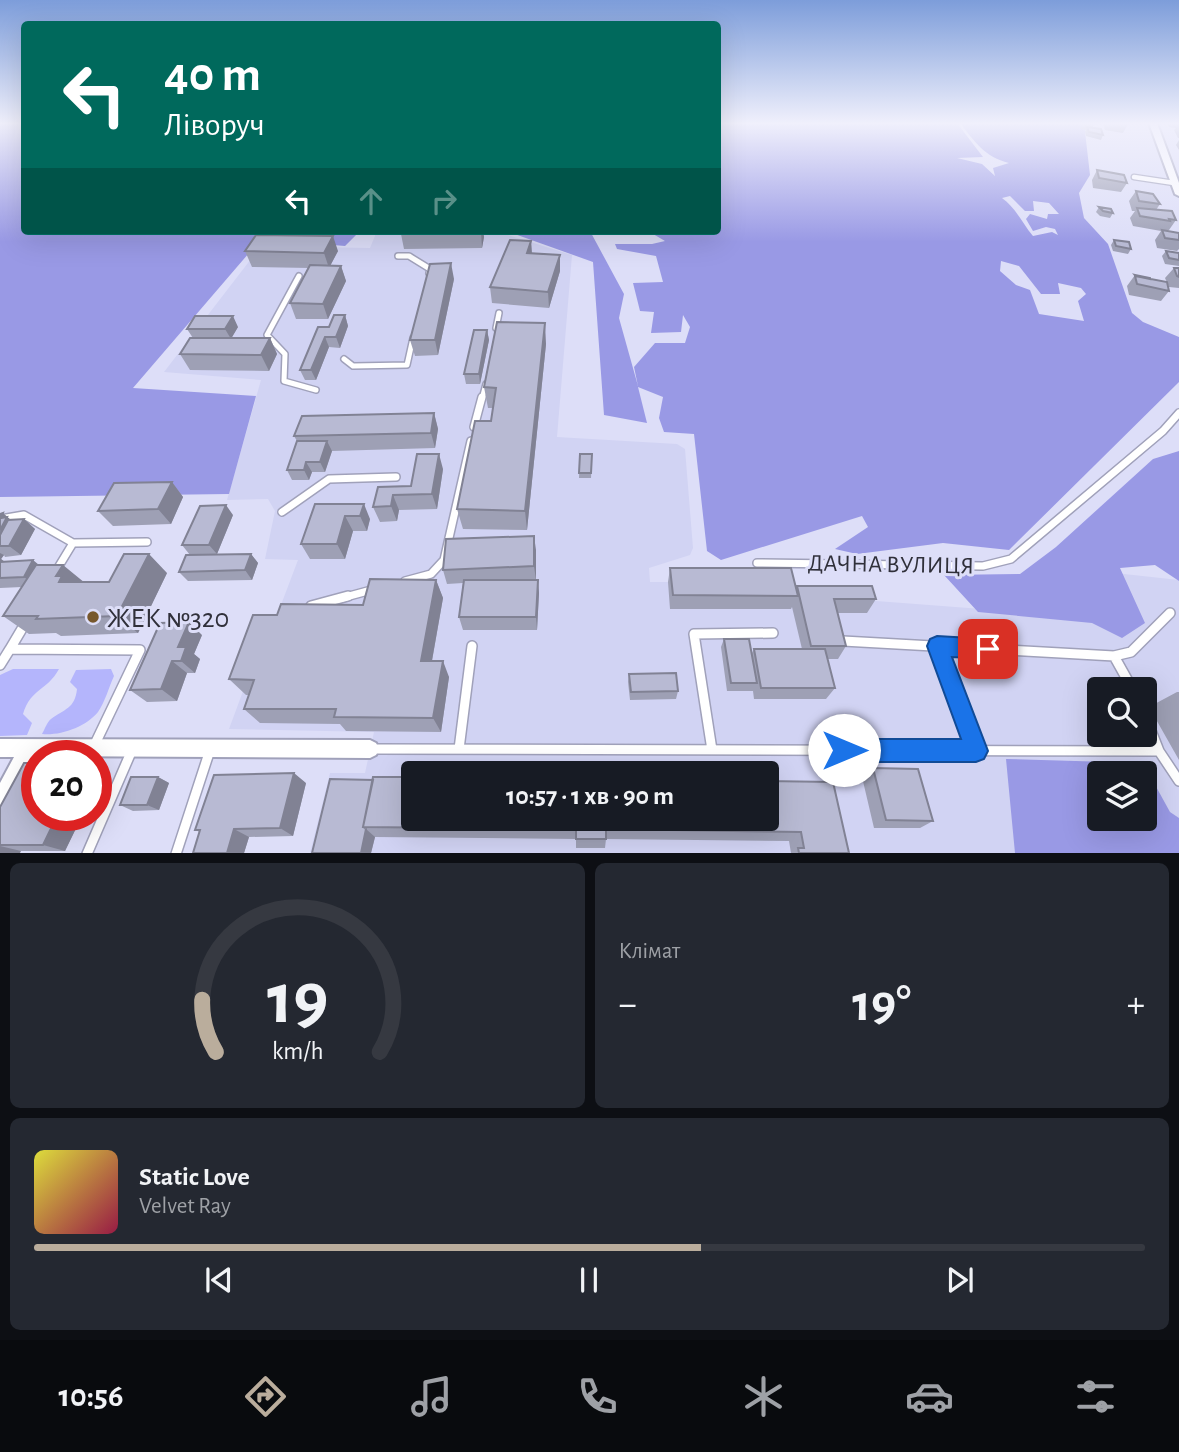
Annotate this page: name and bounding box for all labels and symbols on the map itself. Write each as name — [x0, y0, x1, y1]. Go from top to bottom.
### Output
street label: ДАЧНА ВУЛИЦЯ — [808, 552, 974, 578]
place label: ЖЕК №320 — [107, 605, 229, 633]
marker: ЖЕК №320 — [85, 609, 101, 625]
pin — [958, 619, 1018, 679]
position arrow — [807, 713, 881, 787]
speed limit sign: 20 — [21, 740, 112, 831]

